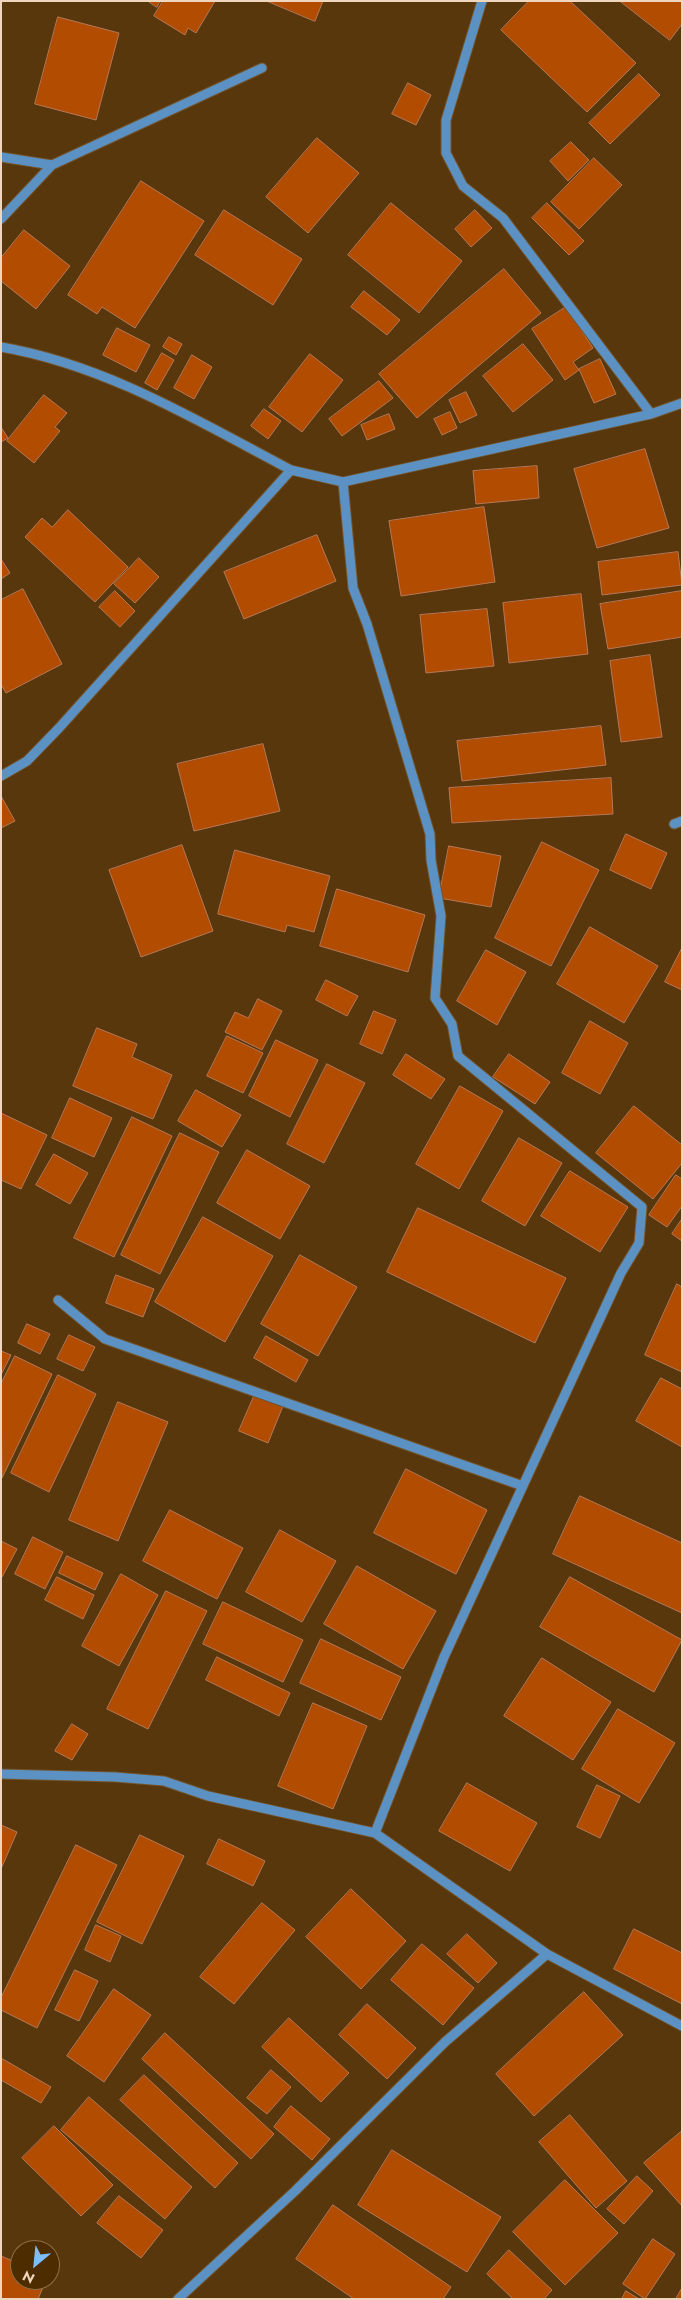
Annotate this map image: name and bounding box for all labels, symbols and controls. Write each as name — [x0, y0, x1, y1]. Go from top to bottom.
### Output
north arrow — [10, 2240, 60, 2290]
text: N — [19, 2266, 38, 2289]

